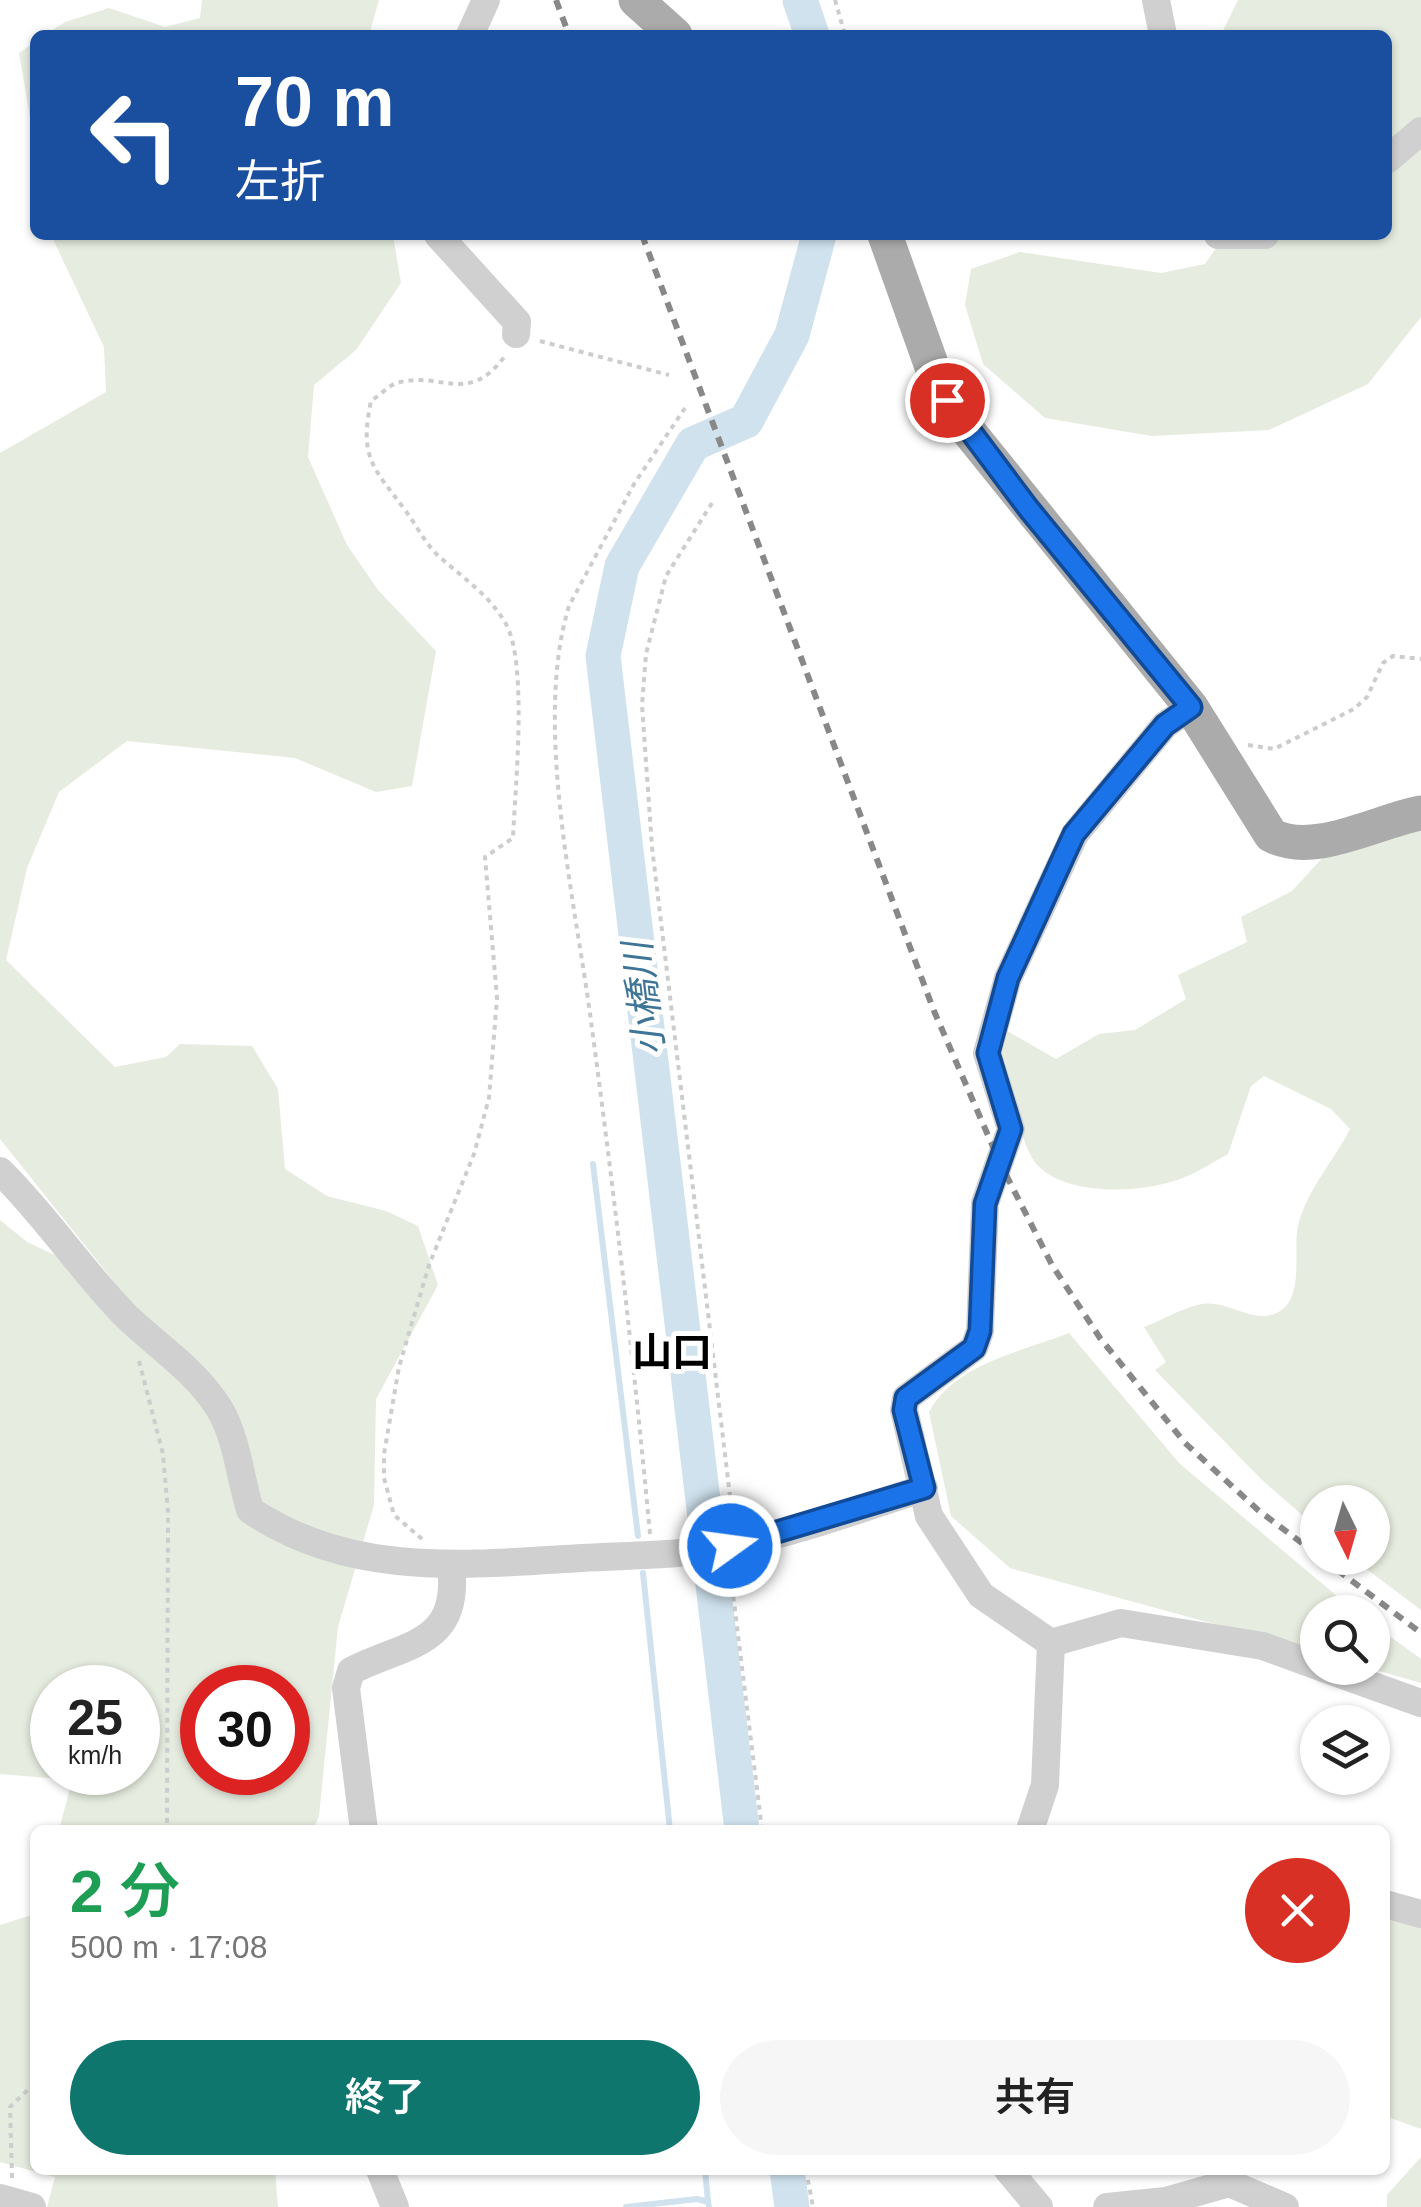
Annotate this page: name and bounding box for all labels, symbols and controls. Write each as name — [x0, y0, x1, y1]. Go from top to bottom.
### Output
text: 70 m — [235, 63, 395, 141]
icon: left — [70, 70, 200, 200]
text: 左折 — [235, 156, 325, 207]
pin — [905, 358, 990, 443]
icon: arrive — [920, 373, 975, 428]
water label: 小橋川 — [616, 936, 672, 1058]
district label: 山口 — [632, 1330, 712, 1374]
north arrow — [1300, 1485, 1390, 1575]
map controls — [1300, 1485, 1390, 1795]
position arrow — [678, 1494, 782, 1598]
button: search — [1300, 1595, 1390, 1685]
speed limit sign: 30 — [180, 1665, 310, 1795]
text: 25 — [67, 1690, 123, 1746]
button: layers — [1300, 1705, 1390, 1795]
text: km/h — [68, 1741, 122, 1769]
text: 2 分 — [70, 1858, 180, 1925]
button: close — [1245, 1858, 1350, 1963]
text: 500 m · 17:08 — [70, 1929, 267, 1965]
button: 終了 — [70, 2040, 700, 2155]
button: 共有 — [720, 2040, 1350, 2155]

